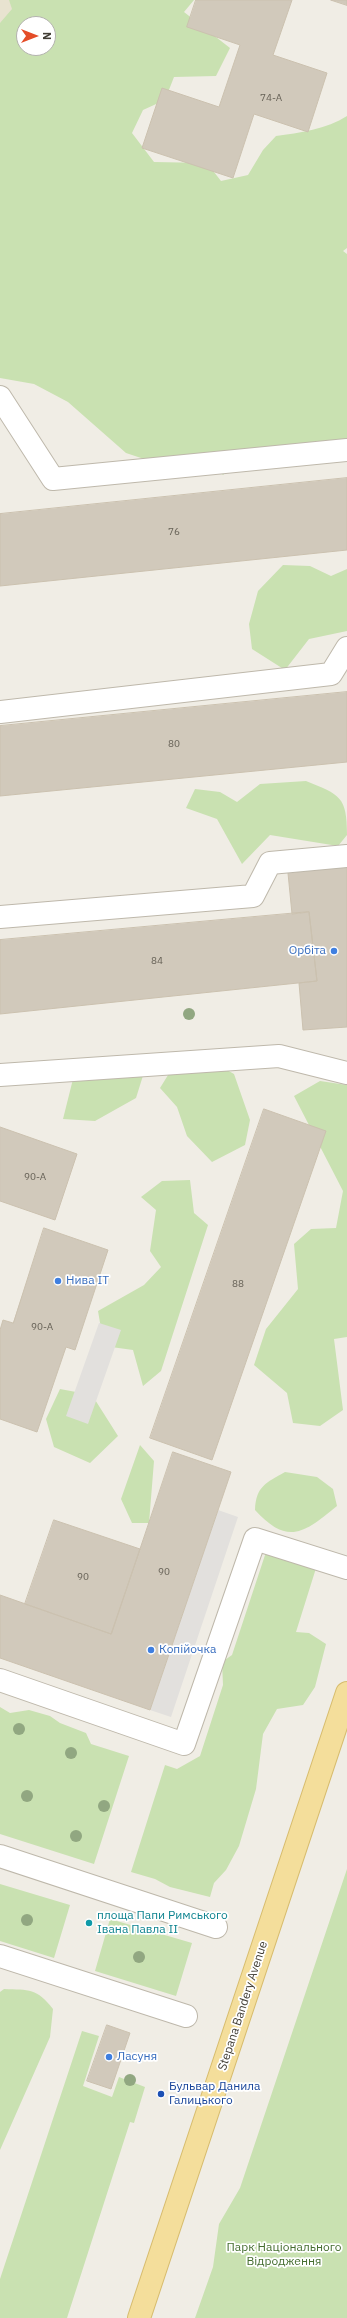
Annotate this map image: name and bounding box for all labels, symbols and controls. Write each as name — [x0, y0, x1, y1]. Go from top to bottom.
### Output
north arrow — [16, 16, 56, 56]
text: N — [40, 32, 54, 40]
house number: 74-А — [260, 92, 282, 104]
house number: 76 — [168, 526, 180, 538]
house number: 80 — [168, 738, 180, 750]
place label: Орбіта — [289, 944, 326, 958]
marker: Орбіта — [329, 946, 339, 956]
house number: 84 — [151, 955, 163, 967]
house number: 90-А — [24, 1171, 46, 1183]
place label: Нива IT — [66, 1274, 109, 1288]
marker: Нива IT — [53, 1276, 63, 1286]
house number: 88 — [232, 1278, 244, 1290]
house number: 90-А — [31, 1321, 53, 1333]
house number: 90 — [158, 1566, 170, 1578]
house number: 90 — [77, 1571, 89, 1583]
place label: Копійочка — [159, 1643, 216, 1657]
marker: Копійочка — [146, 1645, 156, 1655]
place label: площа Папи Римського Івана Павла ІІ — [97, 1909, 228, 1937]
marker: площа Папи Римського Івана Павла ІІ — [84, 1918, 94, 1928]
street label: Stepana Bandery Avenue — [215, 1939, 271, 2073]
place label: Ласуня — [117, 2050, 157, 2064]
marker: Ласуня — [104, 2052, 114, 2062]
place label: Бульвар Данила Галицького — [169, 2080, 261, 2108]
marker: Бульвар Данила Галицького — [156, 2089, 166, 2099]
park label: Парк Національного Відродження — [226, 2241, 342, 2269]

